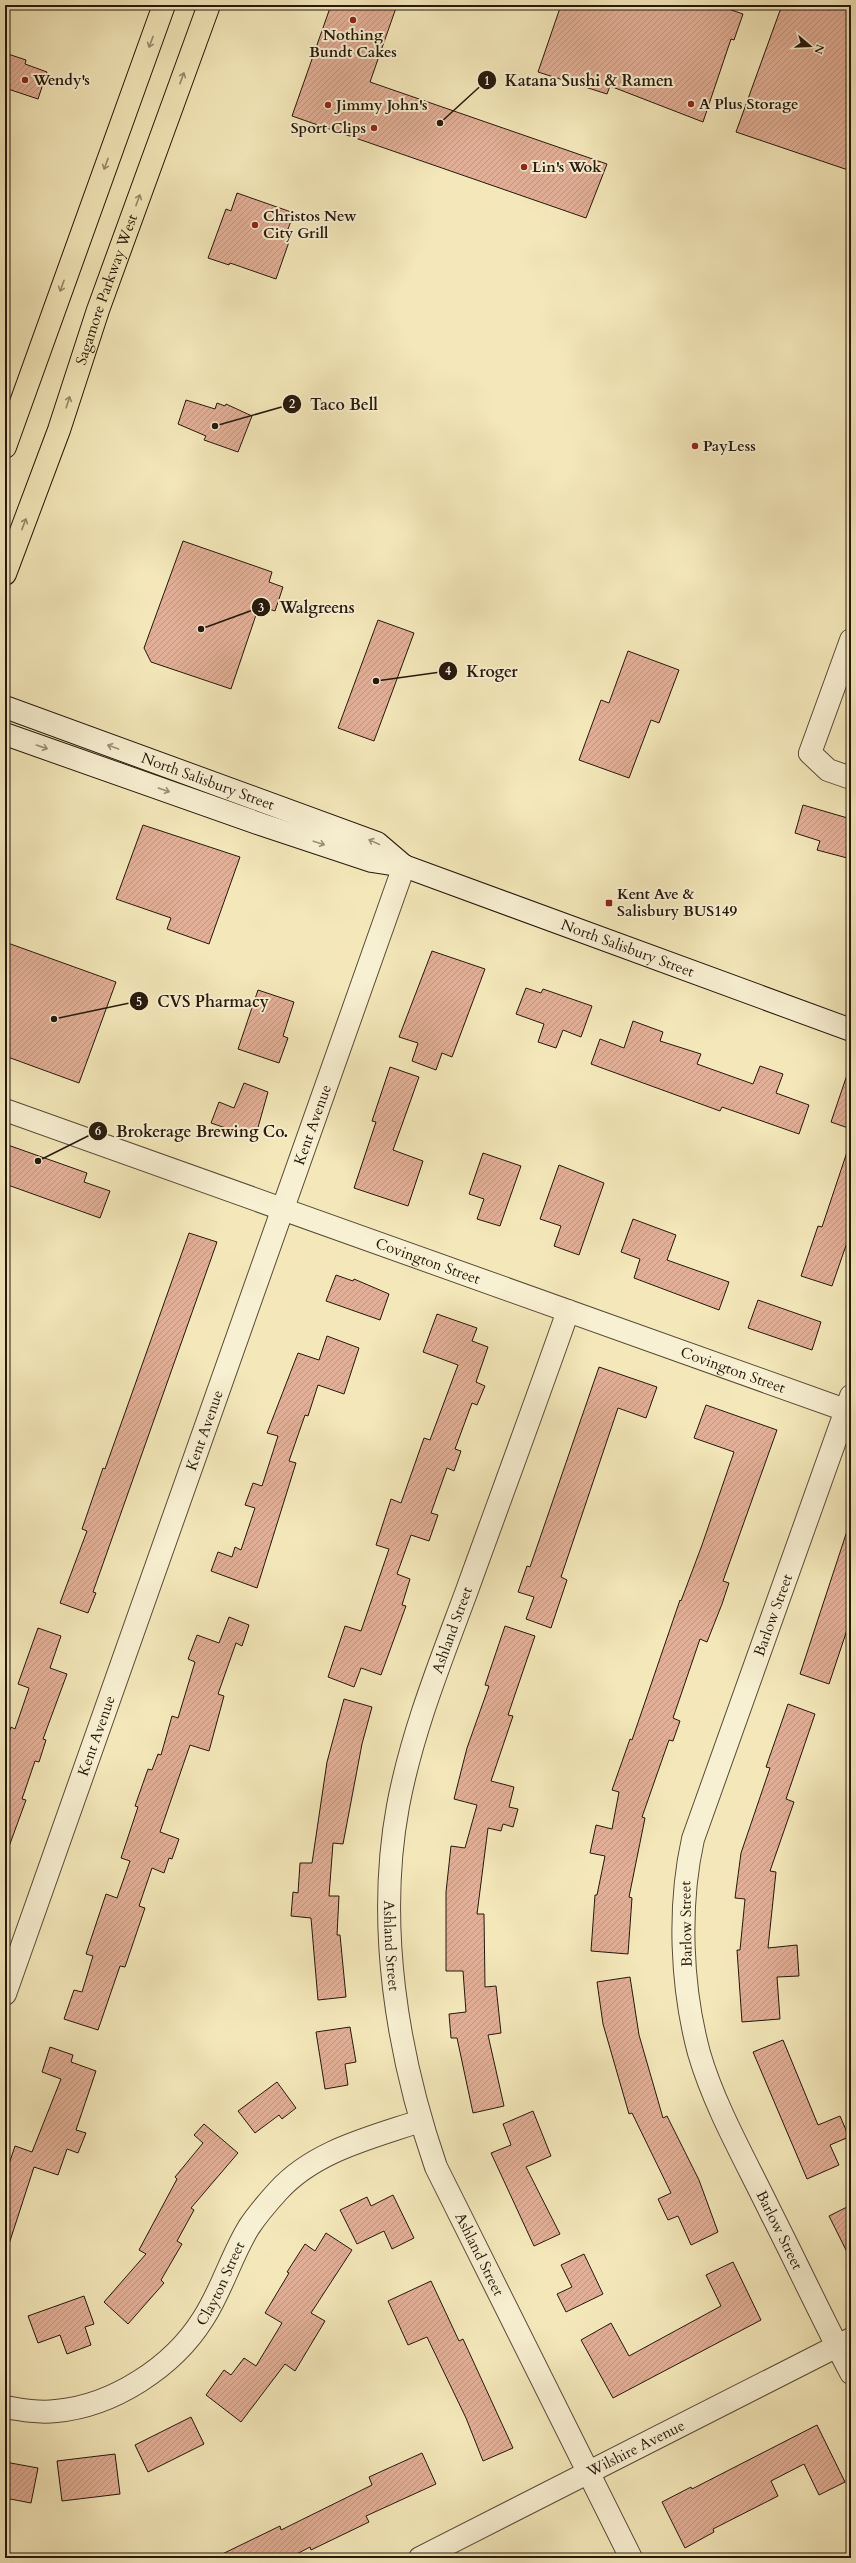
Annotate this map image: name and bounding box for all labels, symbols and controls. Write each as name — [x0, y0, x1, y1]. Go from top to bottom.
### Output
marker: Nothing Bundt Cakes — [348, 15, 358, 25]
place label: Nothing Bundt Cakes — [309, 25, 397, 62]
north arrow — [790, 26, 830, 66]
one-way arrow — [146, 35, 154, 47]
text: N — [810, 42, 828, 56]
callout: Katana Sushi & Ramen — [477, 66, 681, 94]
place label: Wendy's — [32, 70, 90, 90]
text: Katana Sushi & Ramen — [505, 70, 674, 92]
one-way arrow — [179, 72, 187, 84]
text: 1 — [484, 73, 490, 89]
marker: Wendy's — [20, 75, 30, 85]
place label: A Plus Storage — [699, 94, 798, 114]
place label: Jimmy John's — [334, 95, 428, 115]
marker: A Plus Storage — [686, 99, 696, 109]
marker: Jimmy John's — [323, 100, 333, 110]
place label: Sport Clips — [291, 118, 366, 138]
marker: Sport Clips — [369, 123, 379, 133]
one-way arrow — [102, 157, 110, 169]
place label: Lin's Wok — [532, 157, 602, 177]
marker: Lin's Wok — [519, 162, 529, 172]
one-way arrow — [134, 194, 142, 206]
place label: Christos New City Grill — [263, 206, 357, 243]
street label: Sagamore Parkway West — [71, 211, 142, 368]
marker: Christos New City Grill — [250, 220, 260, 230]
one-way arrow — [57, 280, 65, 292]
callout: Taco Bell — [282, 390, 386, 418]
text: Taco Bell — [310, 394, 378, 416]
one-way arrow — [65, 396, 72, 409]
text: 2 — [289, 396, 295, 412]
place label: PayLess — [703, 436, 756, 456]
marker: PayLess — [690, 441, 700, 451]
one-way arrow — [20, 519, 28, 531]
callout: Walgreens — [251, 593, 363, 621]
text: Walgreens — [278, 597, 355, 619]
text: 3 — [258, 600, 264, 616]
callout: Kroger — [438, 657, 526, 685]
text: Kroger — [466, 661, 518, 683]
text: 4 — [445, 663, 451, 679]
one-way arrow — [108, 743, 120, 751]
one-way arrow — [35, 744, 48, 751]
street label: North Salisbury Street — [139, 748, 277, 815]
one-way arrow — [158, 787, 170, 795]
one-way arrow — [368, 838, 380, 845]
one-way arrow — [312, 840, 325, 847]
place label: Kent Ave & Salisbury BUS149 — [617, 884, 738, 921]
marker: Kent Ave & Salisbury BUS149 — [604, 898, 614, 908]
street label: North Salisbury Street — [558, 914, 697, 982]
callout: CVS Pharmacy — [129, 987, 277, 1015]
text: CVS Pharmacy — [157, 991, 269, 1013]
text: 5 — [136, 994, 142, 1010]
street label: Kent Avenue — [289, 1082, 336, 1168]
callout: Brokerage Brewing Co. — [88, 1117, 296, 1145]
text: Brokerage Brewing Co. — [116, 1121, 288, 1143]
text: 6 — [95, 1123, 101, 1139]
street label: Covington Street — [373, 1233, 483, 1289]
street label: Covington Street — [678, 1342, 788, 1398]
street label: Kent Avenue — [181, 1387, 228, 1473]
street label: Barlow Street — [749, 1571, 797, 1659]
street label: Ashland Street — [427, 1584, 477, 1676]
street label: Kent Avenue — [73, 1693, 120, 1779]
street label: Barlow Street — [675, 1880, 697, 1967]
street label: Ashland Street — [379, 1900, 404, 1992]
street label: Barlow Street — [751, 2187, 808, 2273]
street label: Ashland Street — [450, 2209, 509, 2299]
street label: Clayton Street — [191, 2238, 249, 2329]
street label: Wilshire Avenue — [583, 2415, 688, 2482]

